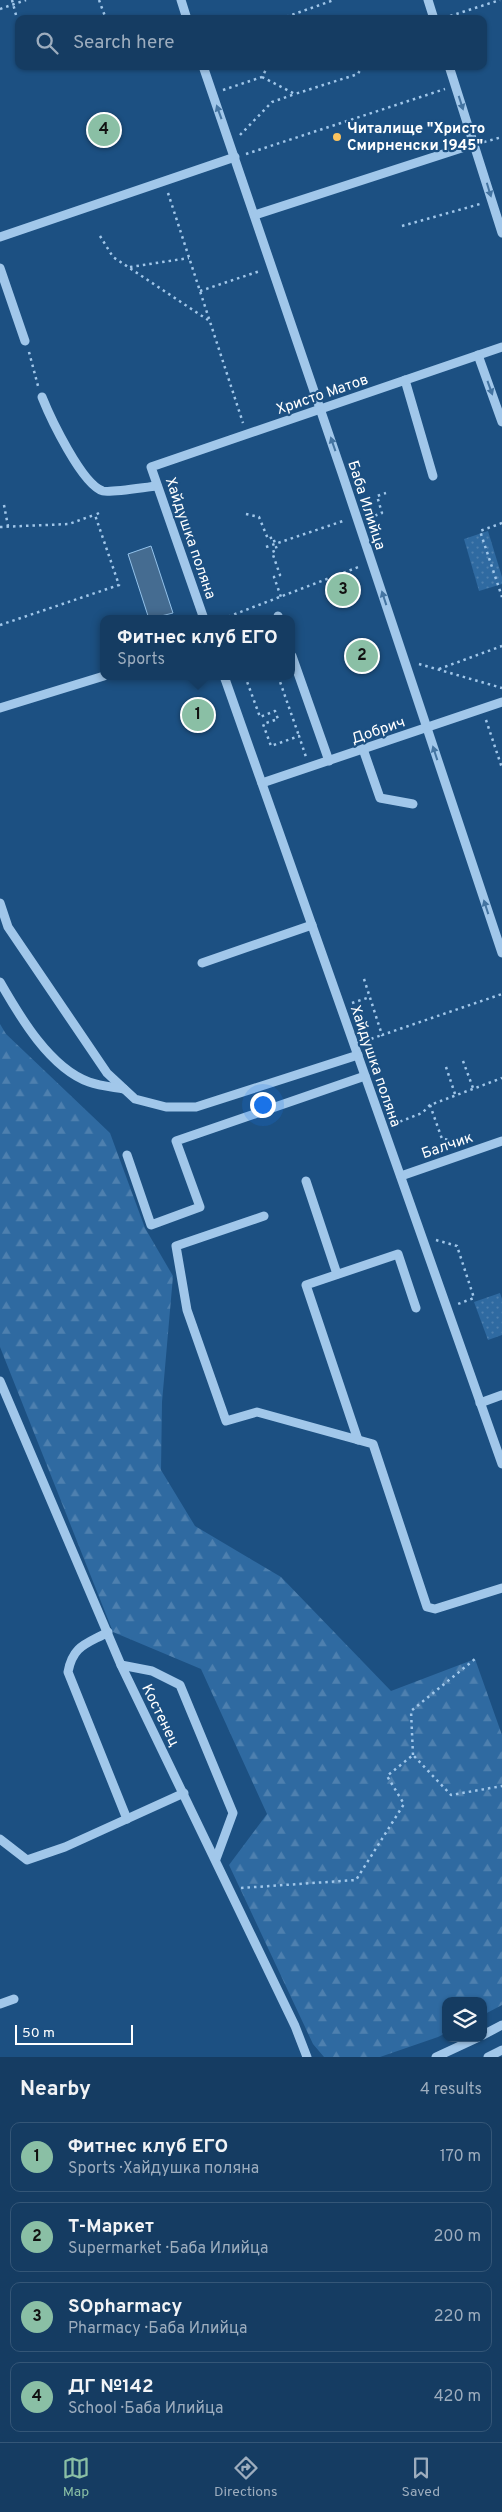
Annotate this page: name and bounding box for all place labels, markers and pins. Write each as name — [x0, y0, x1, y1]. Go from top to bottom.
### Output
pin: 4 — [88, 111, 120, 149]
place label: Читалище "Христо Смирненски 1945" — [347, 120, 485, 156]
marker: Читалище "Христо Смирненски 1945" — [331, 131, 343, 143]
pin: 3 — [327, 571, 359, 609]
pin: 2 — [346, 637, 378, 675]
pin: 1 — [182, 696, 214, 734]

